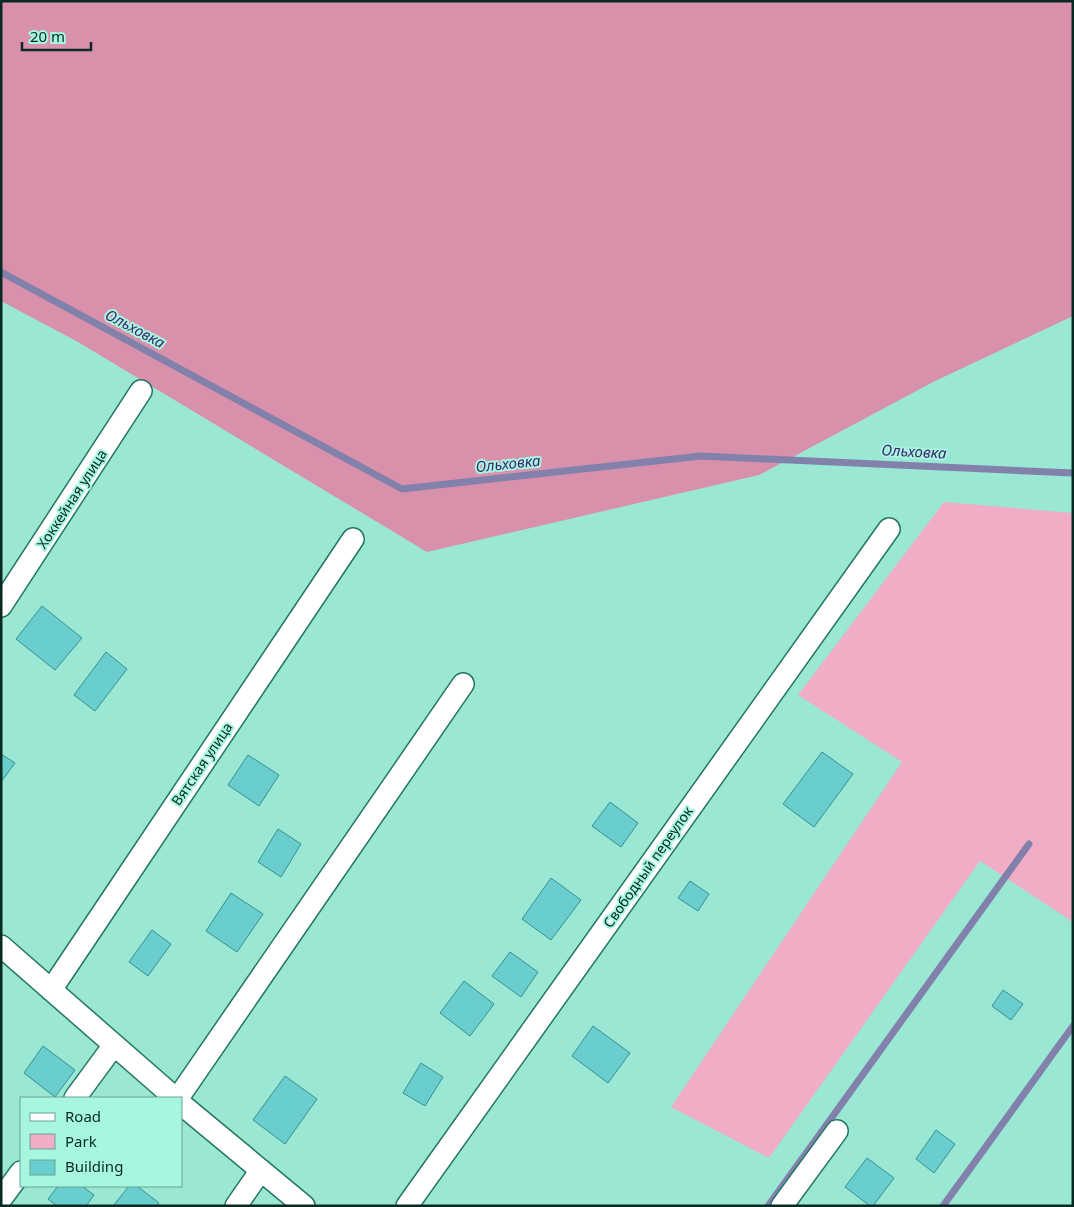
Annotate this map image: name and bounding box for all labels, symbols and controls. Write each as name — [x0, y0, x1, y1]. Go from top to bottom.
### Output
scale bar — [22, 20, 91, 52]
text: 20 m — [30, 26, 65, 46]
water label: Ольховка — [102, 304, 169, 352]
water label: Ольховка — [881, 439, 948, 463]
street label: Хоккейная улица — [32, 445, 111, 552]
water label: Ольховка — [475, 450, 542, 476]
street label: Вятская улица — [167, 718, 236, 809]
street label: Свободный переулок — [598, 802, 697, 931]
legend — [20, 1097, 182, 1187]
text: Road — [65, 1106, 101, 1126]
text: Park — [65, 1131, 97, 1151]
text: Building — [65, 1156, 123, 1176]

